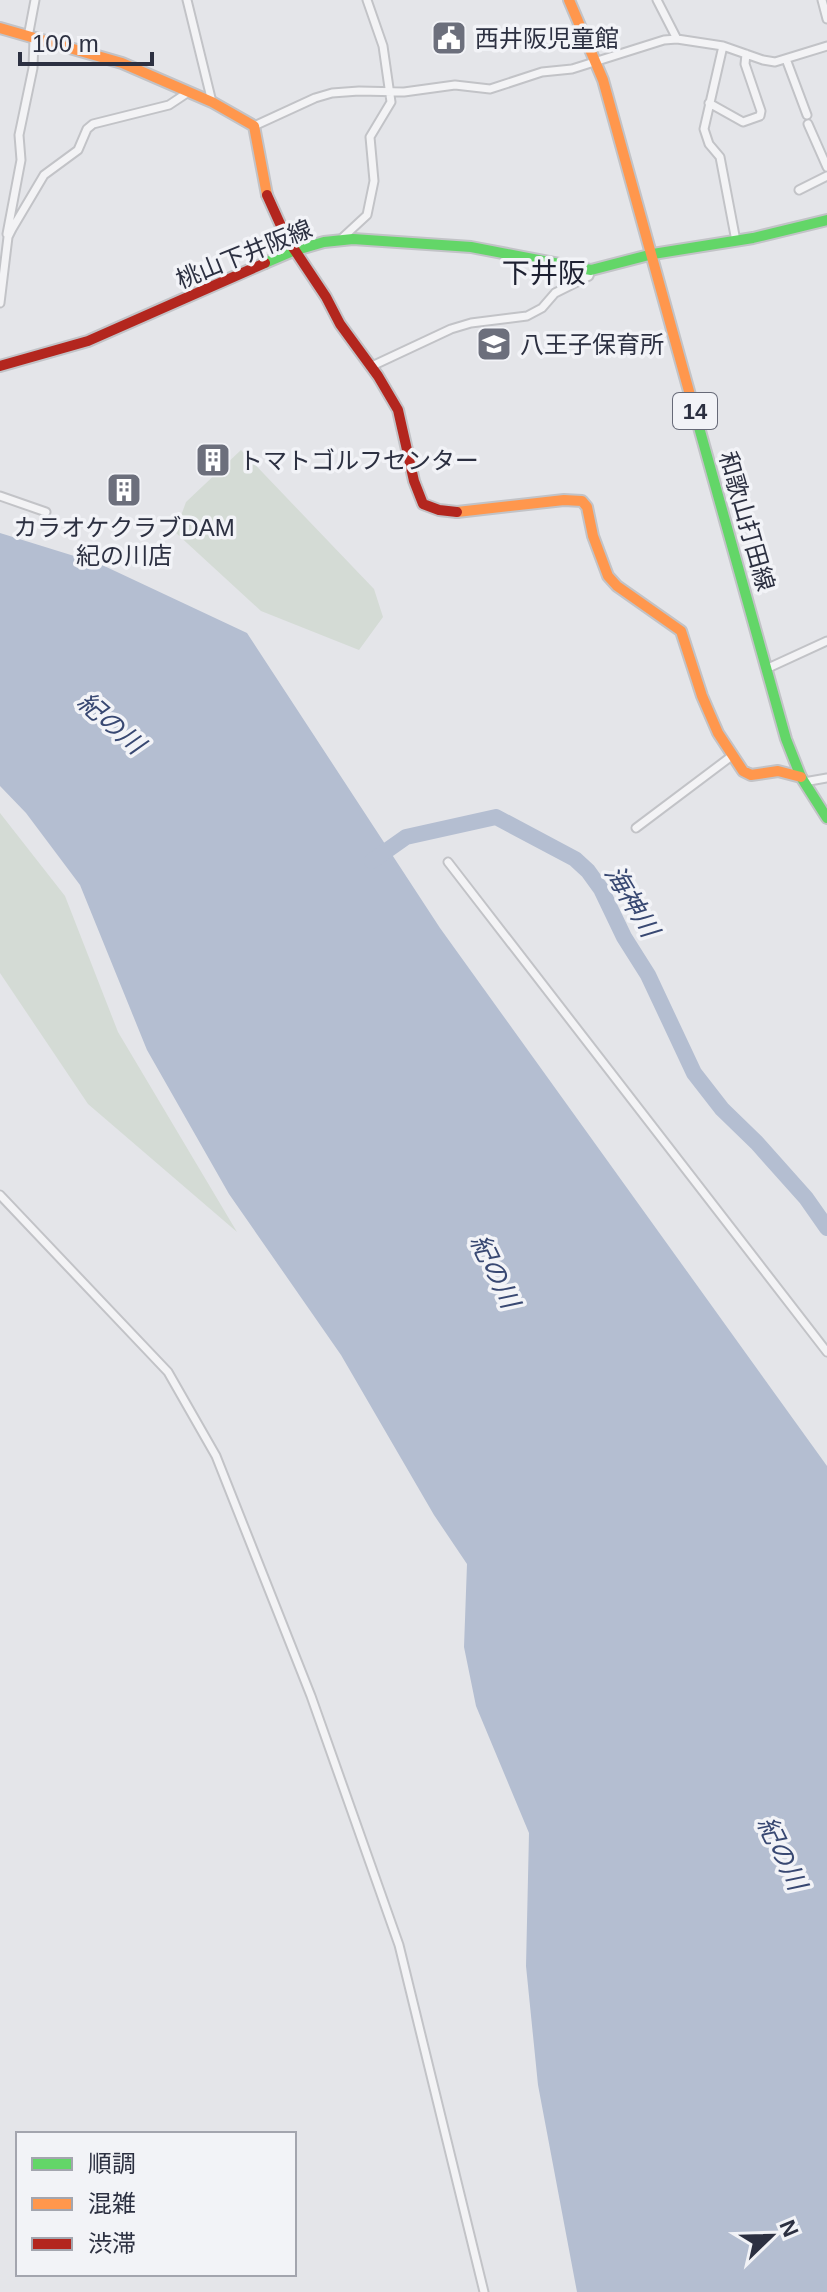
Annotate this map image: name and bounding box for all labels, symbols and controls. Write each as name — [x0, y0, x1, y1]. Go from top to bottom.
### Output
scale bar — [20, 16, 152, 66]
public building icon: 西井阪児童館 — [430, 19, 468, 57]
place label: 西井阪児童館 — [475, 25, 619, 52]
text: 100 m — [32, 30, 99, 57]
street label: 桃山下井阪線 — [172, 215, 316, 293]
district label: 下井阪 — [502, 258, 586, 289]
school or university icon: 八王子保育所 — [475, 325, 513, 363]
place label: 八王子保育所 — [520, 331, 664, 358]
road number: 14 — [673, 393, 717, 429]
building icon: トマトゴルフセンター — [194, 441, 232, 479]
place label: トマトゴルフセンター — [239, 447, 479, 474]
street label: 和歌山打田線 — [714, 448, 780, 594]
building icon: カラオケクラブDAM 紀の川店 — [105, 471, 143, 509]
place label: カラオケクラブDAM 紀の川店 — [13, 514, 235, 569]
water label: 紀の川 — [72, 686, 153, 762]
water label: 海神川 — [599, 860, 666, 945]
water label: 紀の川 — [464, 1229, 527, 1315]
water label: 紀の川 — [751, 1811, 814, 1897]
legend — [16, 2132, 296, 2276]
text: 順調 — [88, 2150, 136, 2177]
text: 混雑 — [88, 2190, 136, 2217]
north arrow — [731, 2196, 811, 2276]
text: N — [774, 2216, 804, 2241]
text: 渋滞 — [88, 2230, 136, 2257]

